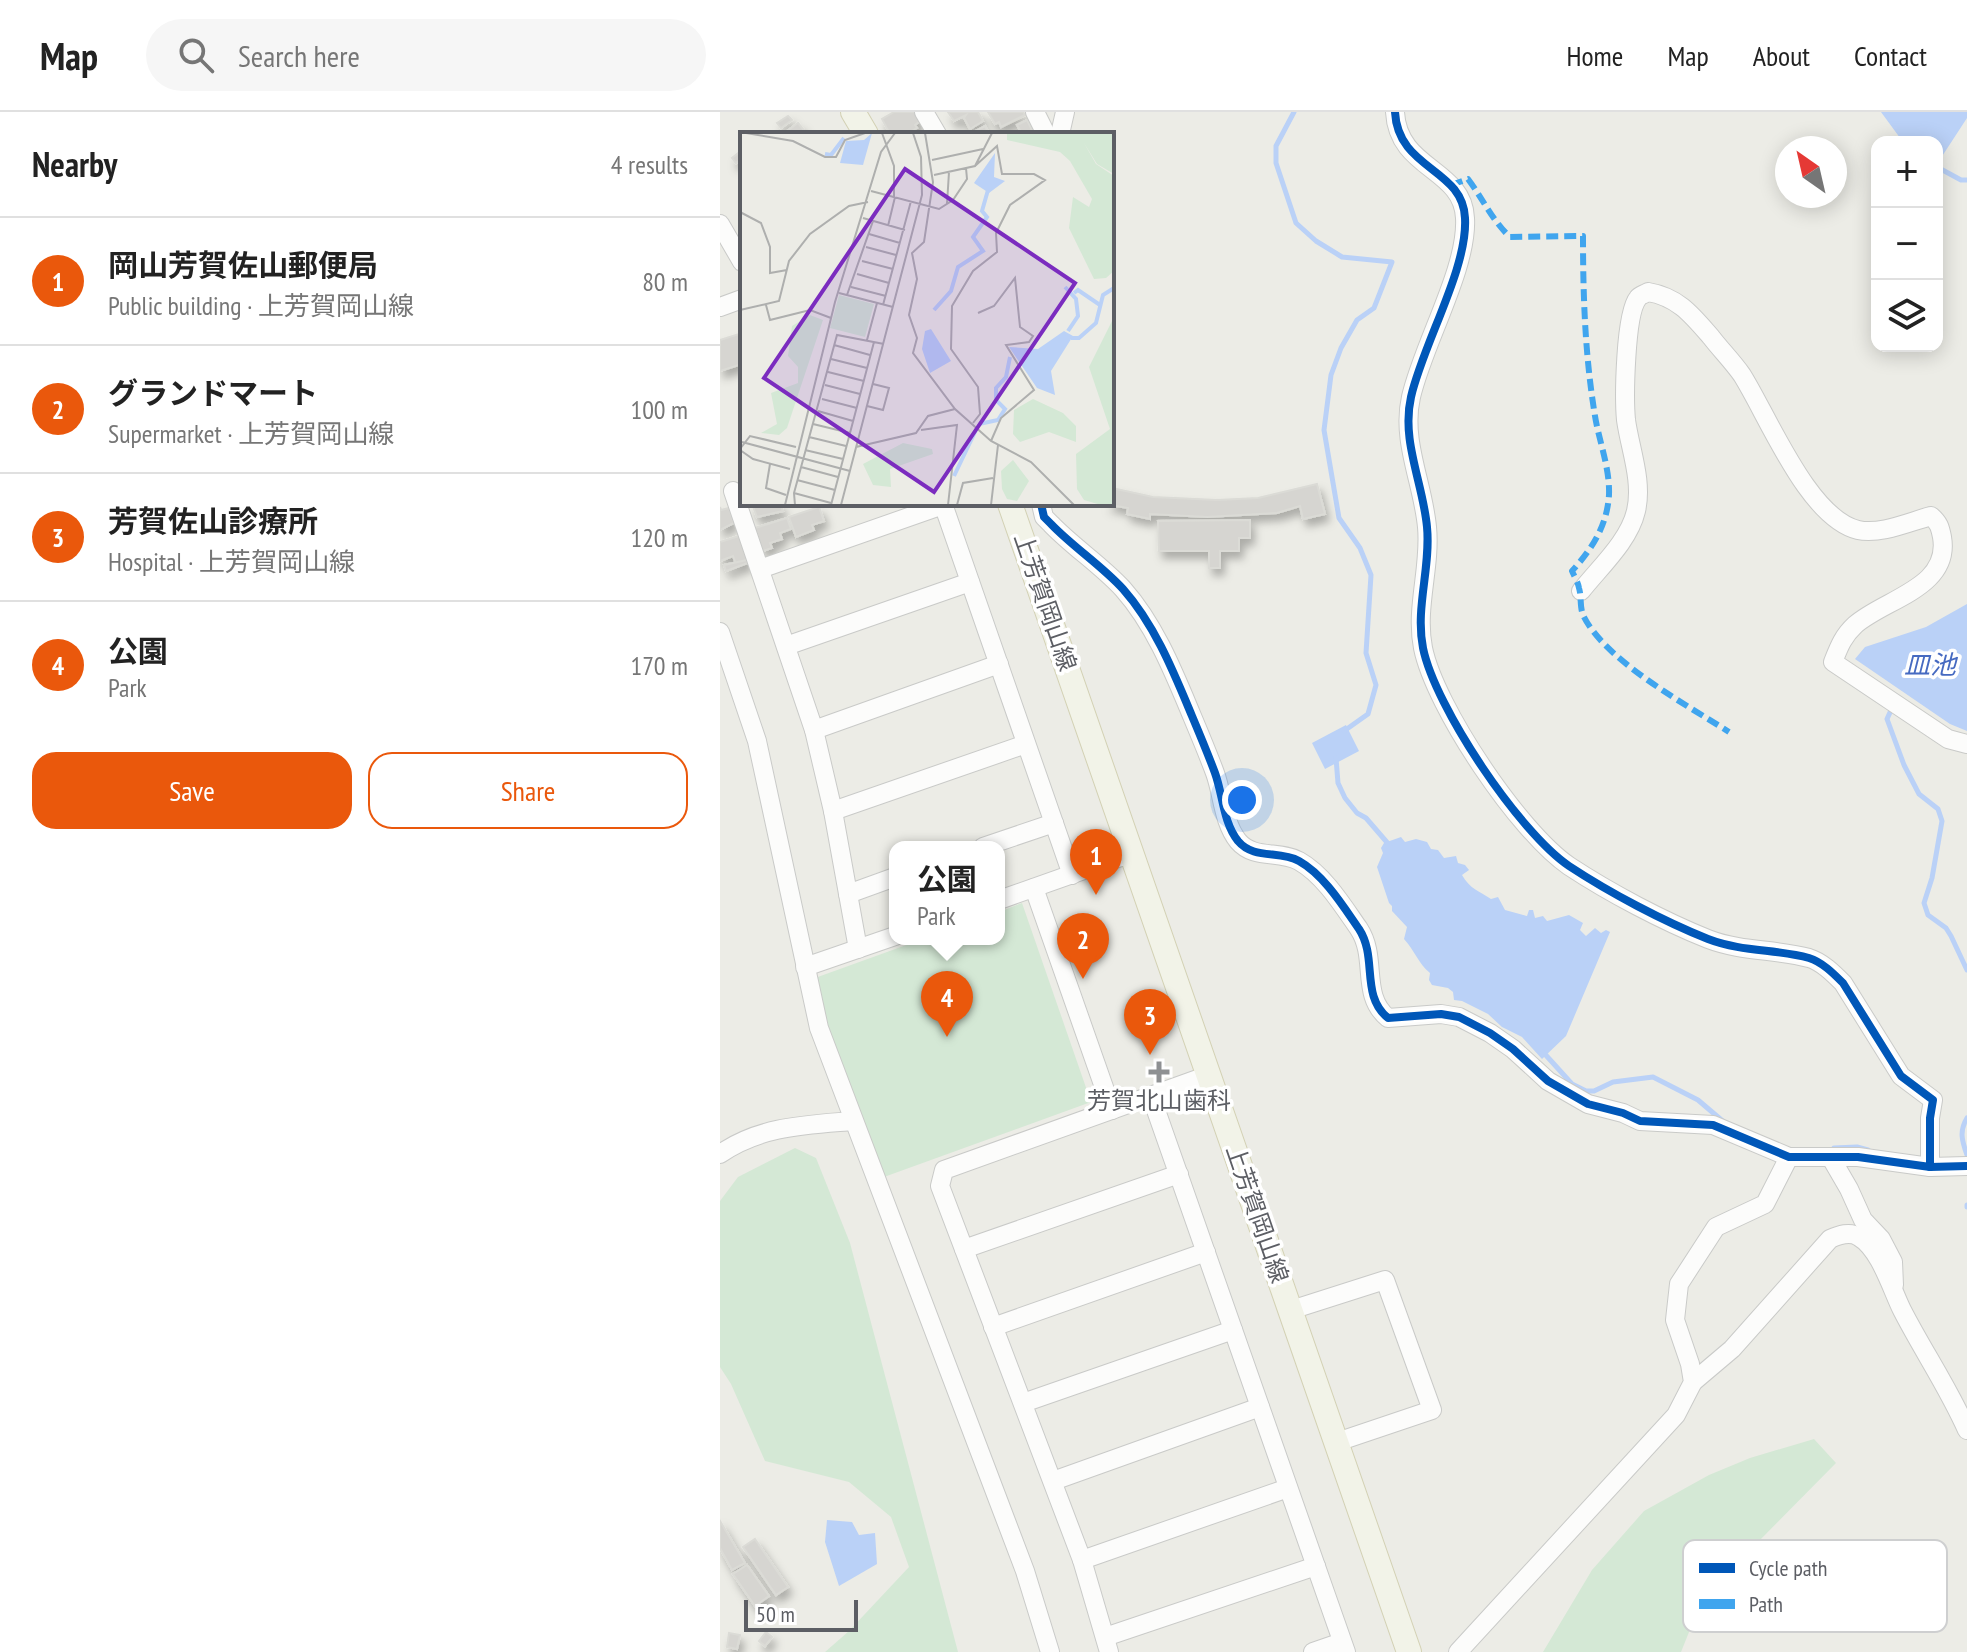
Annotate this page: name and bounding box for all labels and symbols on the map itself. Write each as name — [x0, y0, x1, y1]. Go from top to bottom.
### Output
inset map — [740, 132, 1114, 506]
north arrow — [1775, 136, 1847, 208]
street label: 上芳賀岡山線 — [1007, 529, 1084, 675]
water label: 皿池 — [1904, 648, 1959, 681]
your location — [1222, 780, 1262, 820]
pin: 1 — [1070, 829, 1122, 895]
pin: 2 — [1057, 913, 1109, 979]
pin: 4 — [921, 971, 973, 1037]
pin: 3 — [1124, 989, 1176, 1055]
marker: 芳賀北山歯科 — [1148, 1061, 1170, 1083]
place label: 芳賀北山歯科 — [1087, 1085, 1231, 1116]
street label: 上芳賀岡山線 — [1219, 1141, 1296, 1287]
legend — [1683, 1540, 1947, 1632]
text: Cycle path — [1749, 1554, 1827, 1582]
text: Path — [1749, 1590, 1783, 1618]
scale bar — [744, 1596, 858, 1632]

